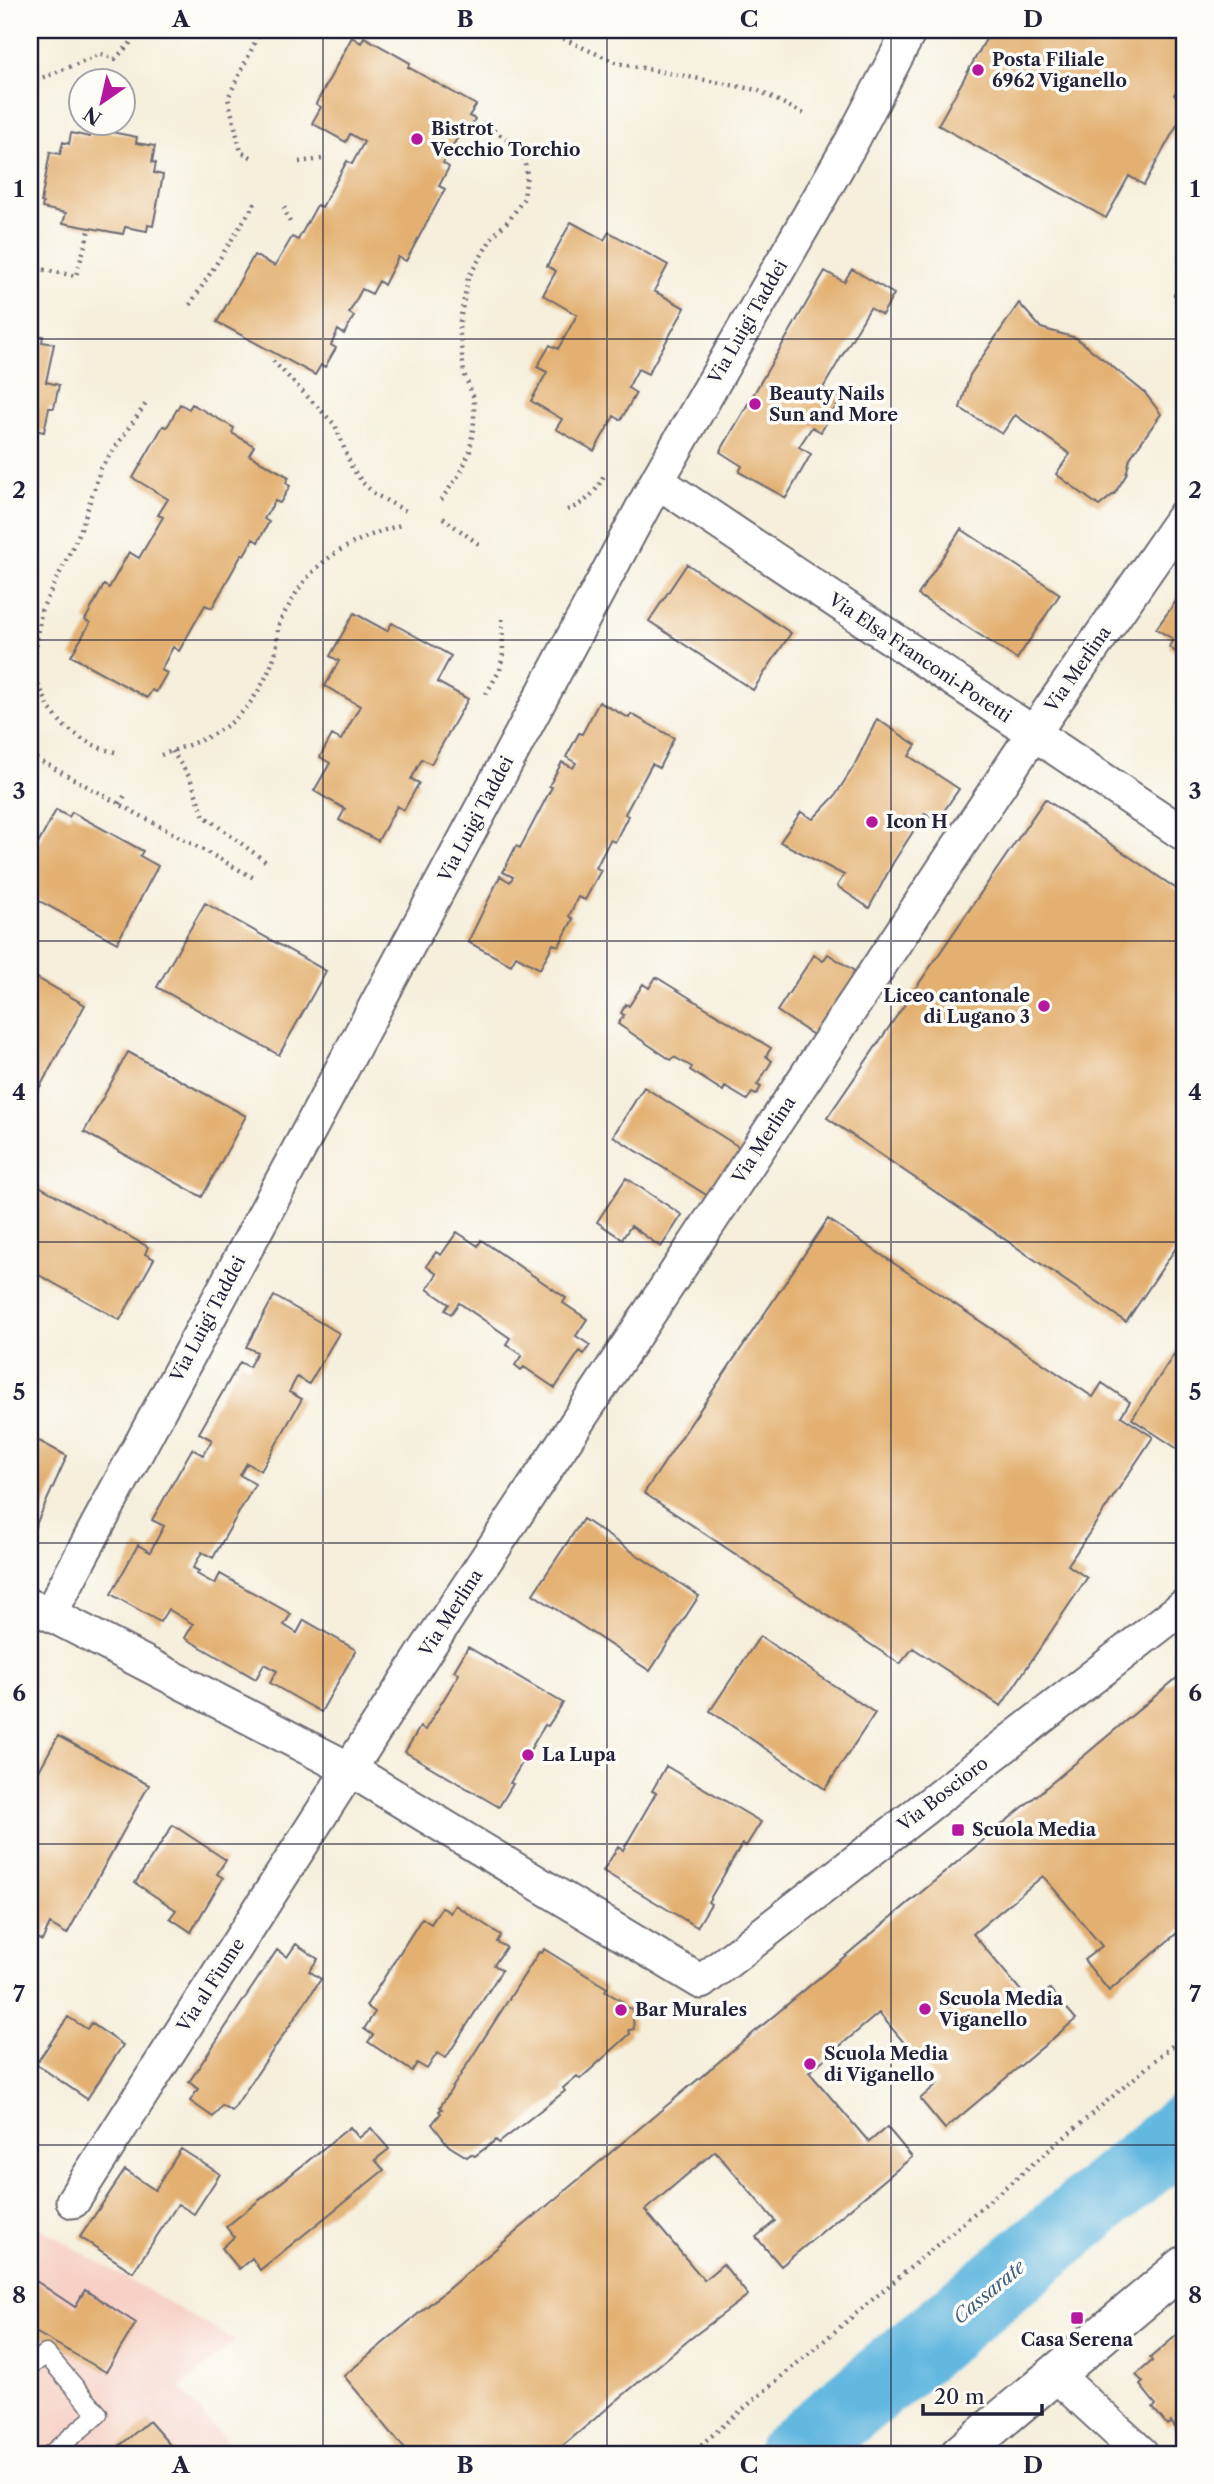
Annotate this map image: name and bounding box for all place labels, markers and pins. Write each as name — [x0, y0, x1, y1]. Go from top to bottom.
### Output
place label: Posta Filiale 6962 Viganello — [992, 49, 1127, 92]
marker: Posta Filiale 6962 Viganello — [970, 62, 986, 78]
place label: Bistrot Vecchio Torchio — [430, 118, 580, 161]
marker: Bistrot Vecchio Torchio — [409, 131, 425, 147]
place label: Beauty Nails Sun and More — [769, 383, 898, 426]
marker: Beauty Nails Sun and More — [747, 396, 763, 412]
place label: Icon H — [886, 811, 948, 833]
marker: Icon H — [864, 814, 880, 830]
place label: Liceo cantonale di Lugano 3 — [883, 985, 1030, 1028]
marker: Liceo cantonale di Lugano 3 — [1036, 998, 1052, 1014]
place label: La Lupa — [542, 1744, 617, 1766]
marker: La Lupa — [520, 1747, 536, 1763]
place label: Scuola Media — [972, 1819, 1097, 1841]
marker: Scuola Media — [950, 1822, 966, 1838]
place label: Scuola Media Viganello — [938, 1988, 1064, 2031]
place label: Bar Murales — [635, 1999, 747, 2021]
marker: Scuola Media Viganello — [917, 2001, 933, 2017]
marker: Bar Murales — [613, 2002, 629, 2018]
place label: Scuola Media di Viganello — [824, 2043, 949, 2086]
marker: Scuola Media di Viganello — [802, 2056, 818, 2072]
marker: Casa Serena — [1069, 2310, 1085, 2326]
place label: Casa Serena — [1021, 2329, 1134, 2351]

